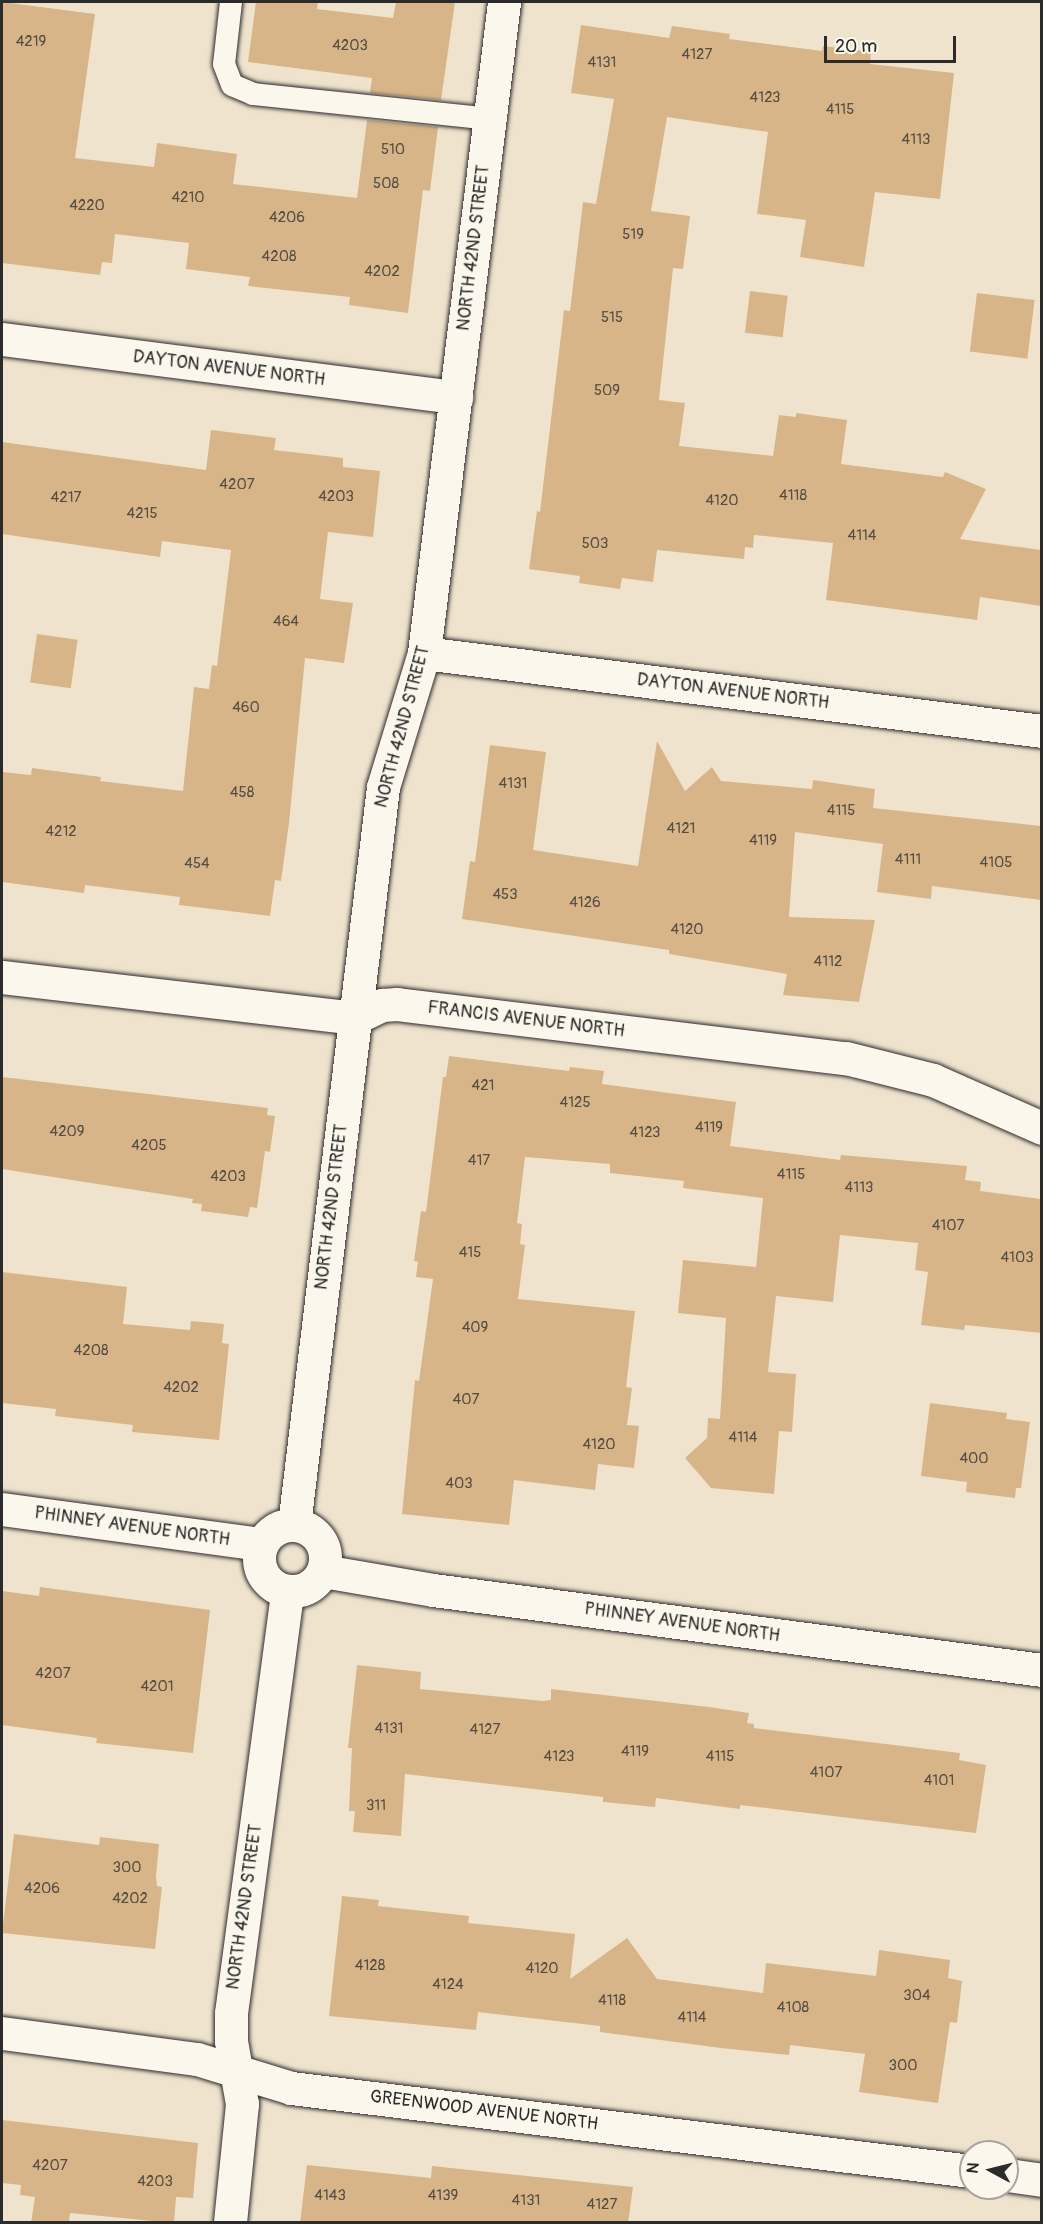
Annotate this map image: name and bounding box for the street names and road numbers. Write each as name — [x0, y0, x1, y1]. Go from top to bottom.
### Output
street label: NORTH 42ND STREET — [453, 164, 495, 332]
street label: DAYTON AVENUE NORTH — [132, 346, 326, 392]
street label: NORTH 42ND STREET — [371, 644, 435, 810]
street label: DAYTON AVENUE NORTH — [636, 669, 830, 715]
street label: FRANCIS AVENUE NORTH — [426, 997, 626, 1043]
street label: NORTH 42ND STREET — [311, 1123, 353, 1291]
street label: PHINNEY AVENUE NORTH — [33, 1503, 231, 1551]
street label: PHINNEY AVENUE NORTH — [583, 1599, 781, 1647]
street label: NORTH 42ND STREET — [223, 1823, 267, 1991]
street label: GREENWOOD AVENUE NORTH — [369, 2086, 599, 2136]

